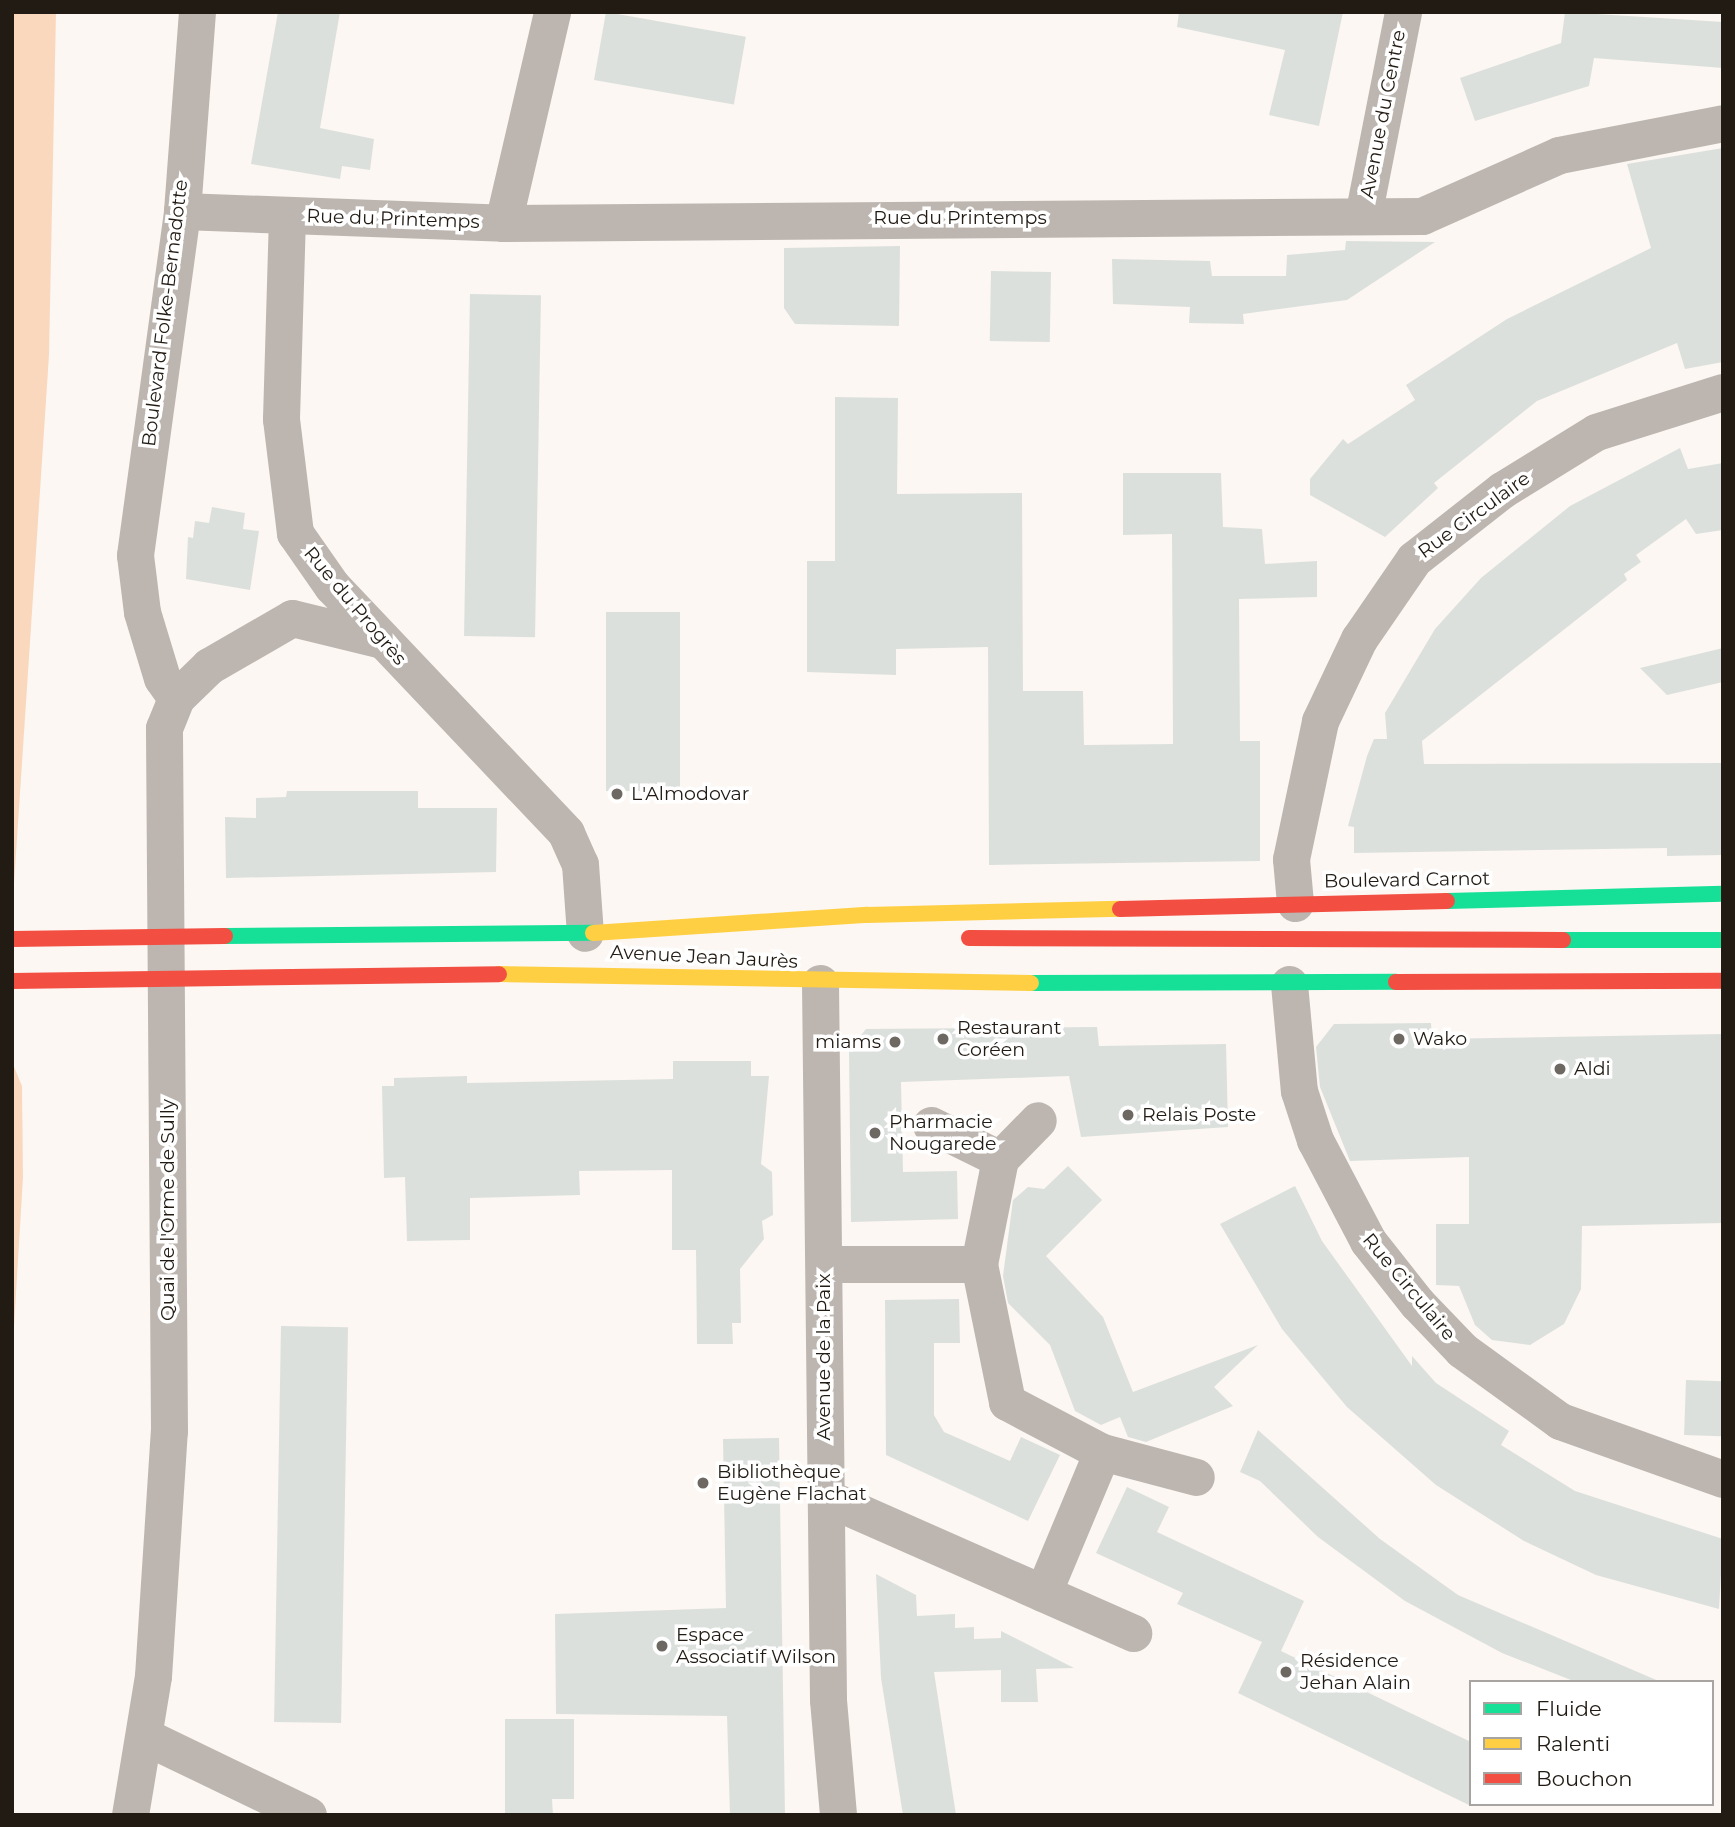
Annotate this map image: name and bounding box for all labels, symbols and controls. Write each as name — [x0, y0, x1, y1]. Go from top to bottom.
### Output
street label: Avenue du Centre — [1355, 28, 1411, 200]
street label: Boulevard Folke-Bernadotte — [137, 178, 193, 448]
street label: Rue du Printemps — [306, 205, 480, 233]
street label: Rue du Printemps — [873, 207, 1047, 229]
street label: Rue Circulaire — [1414, 467, 1534, 563]
street label: Rue du Progrès — [299, 542, 411, 670]
place label: L'Almodovar — [631, 783, 749, 805]
marker: L'Almodovar — [609, 786, 625, 802]
street label: Boulevard Carnot — [1324, 867, 1490, 893]
street label: Avenue Jean Jaurès — [610, 941, 798, 973]
place label: Restaurant Coréen — [957, 1017, 1061, 1061]
place label: Wako — [1413, 1028, 1467, 1050]
place label: miams — [815, 1031, 881, 1053]
marker: Restaurant Coréen — [935, 1031, 951, 1047]
marker: Wako — [1391, 1031, 1407, 1047]
marker: miams — [887, 1034, 903, 1050]
place label: Aldi — [1574, 1058, 1611, 1080]
marker: Aldi — [1552, 1061, 1568, 1077]
street label: Quai de l'Orme de Sully — [157, 1099, 179, 1321]
place label: Relais Poste — [1142, 1104, 1256, 1126]
marker: Relais Poste — [1120, 1107, 1136, 1123]
place label: Pharmacie Nougarede — [889, 1111, 997, 1155]
marker: Pharmacie Nougarede — [867, 1125, 883, 1141]
street label: Rue Circulaire — [1358, 1229, 1460, 1345]
street label: Avenue de la Paix — [813, 1273, 835, 1441]
place label: Bibliothèque Eugène Flachat — [717, 1461, 867, 1505]
marker: Bibliothèque Eugène Flachat — [695, 1475, 711, 1491]
place label: Espace Associatif Wilson — [676, 1624, 836, 1668]
marker: Espace Associatif Wilson — [654, 1638, 670, 1654]
place label: Résidence Jehan Alain — [1300, 1650, 1411, 1694]
marker: Résidence Jehan Alain — [1278, 1664, 1294, 1680]
legend — [1469, 1680, 1714, 1806]
text: Fluide — [1536, 1696, 1602, 1721]
text: Ralenti — [1536, 1731, 1610, 1756]
text: Bouchon — [1536, 1766, 1632, 1791]

